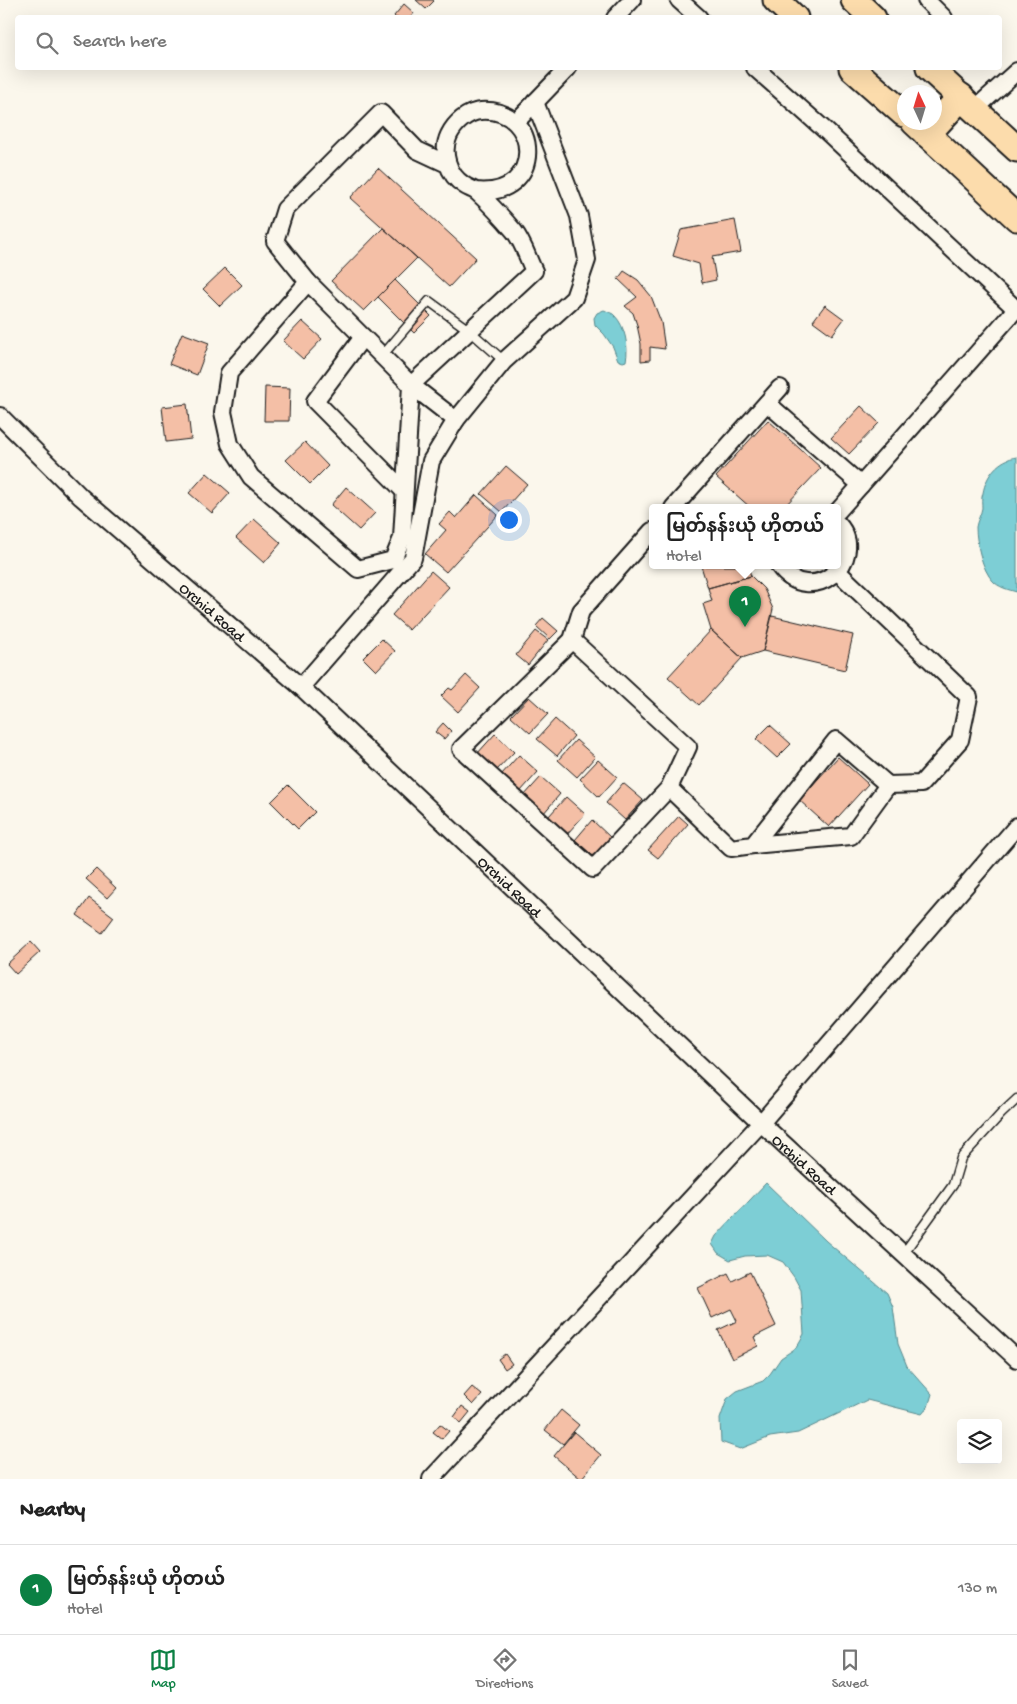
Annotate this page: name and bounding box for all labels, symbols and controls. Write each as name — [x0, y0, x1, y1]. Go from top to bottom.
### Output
search box — [15, 15, 1002, 70]
icon: search — [33, 29, 61, 57]
text: Search here — [73, 31, 167, 54]
north arrow — [897, 85, 942, 130]
popup — [649, 504, 841, 569]
your location — [496, 507, 522, 533]
text: မြတ်နန်းယုံ ဟိုတယ် — [666, 517, 824, 540]
text: Hotel — [666, 548, 702, 567]
street label: Orchid Road — [174, 580, 249, 648]
pin: 1 — [729, 586, 761, 627]
street label: Orchid Road — [472, 853, 545, 924]
street label: Orchid Road — [767, 1132, 840, 1202]
map controls — [957, 1419, 1002, 1464]
button: layers — [957, 1419, 1002, 1464]
text: Nearby — [20, 1499, 85, 1524]
text: မြတ်နန်းယုံ ဟိုတယ် — [67, 1570, 225, 1593]
text: 1 — [33, 1580, 39, 1599]
text: 130 m — [958, 1580, 997, 1599]
text: Hotel — [67, 1601, 103, 1620]
tab: Map — [149, 1646, 177, 1693]
tab: Directions — [476, 1646, 533, 1693]
tab: Saved — [832, 1646, 868, 1693]

